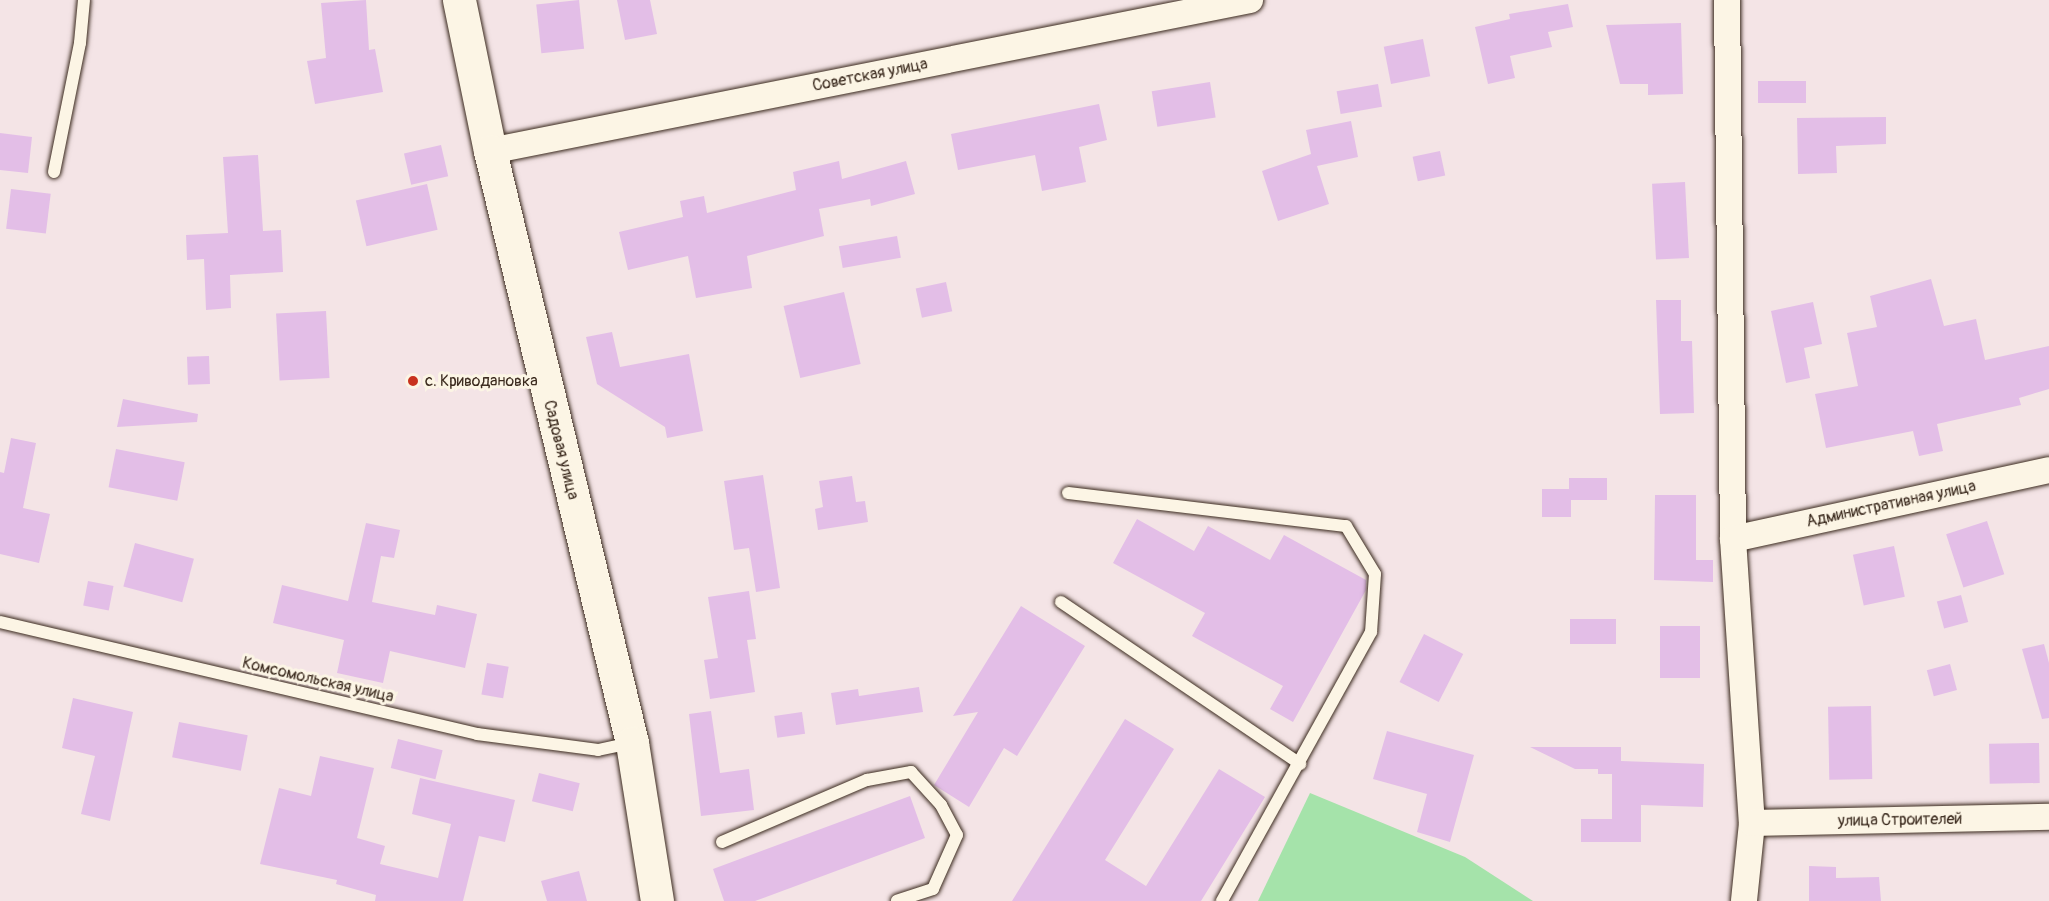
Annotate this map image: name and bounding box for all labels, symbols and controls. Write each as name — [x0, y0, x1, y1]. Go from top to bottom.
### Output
street label: Советская улица — [811, 54, 929, 96]
place label: с. Криводановка — [425, 371, 538, 391]
marker: с. Криводановка — [406, 374, 420, 388]
street label: Садовая улица — [539, 398, 583, 502]
street label: Административная улица — [1804, 477, 1978, 531]
street label: Комсомольская улица — [241, 653, 395, 707]
street label: улица Строителей — [1838, 809, 1962, 831]

